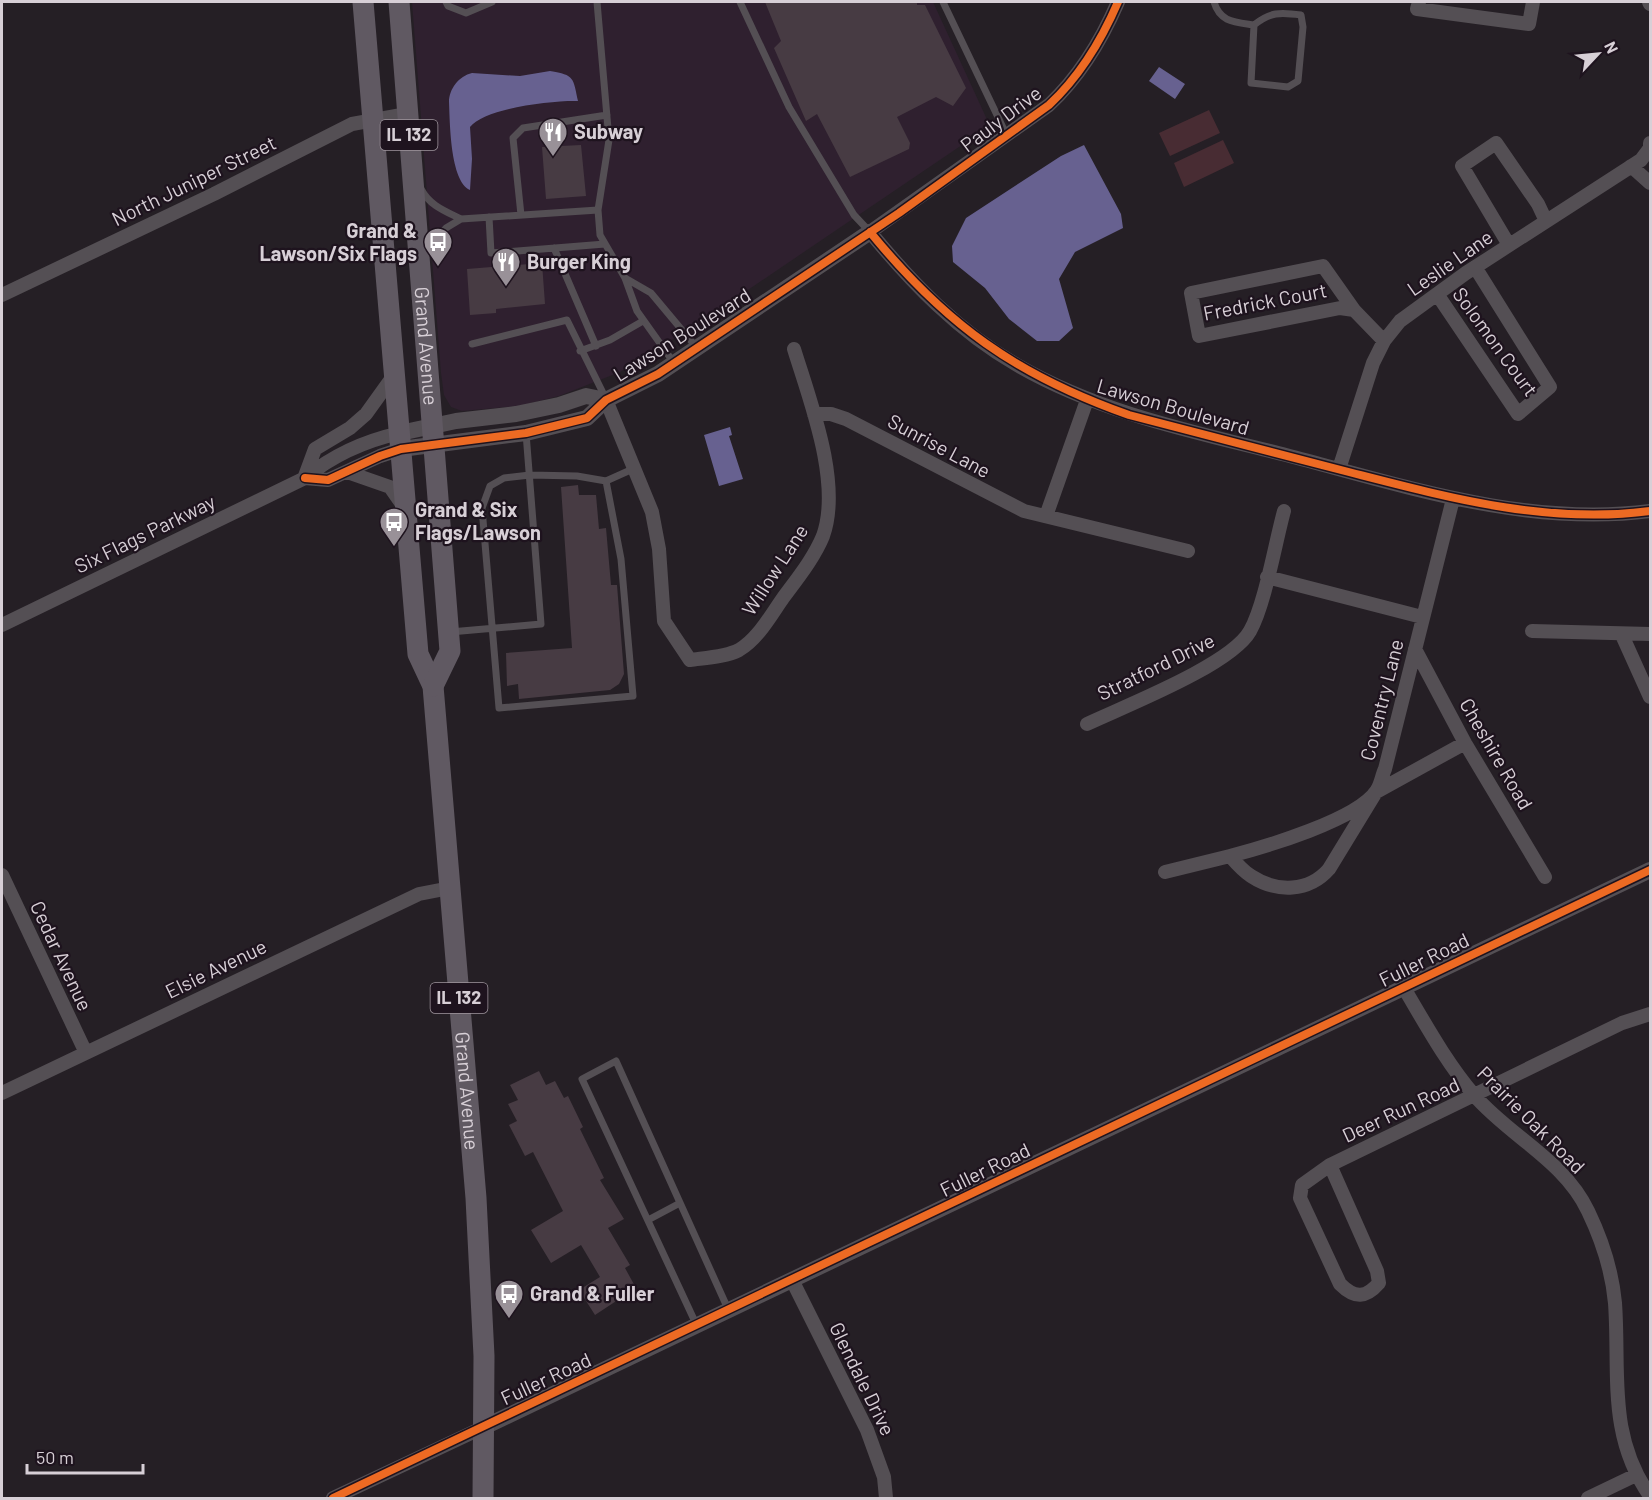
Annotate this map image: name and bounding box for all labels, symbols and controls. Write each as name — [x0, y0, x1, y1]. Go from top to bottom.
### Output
north arrow — [1568, 24, 1628, 84]
text: N — [1601, 38, 1623, 56]
street label: Pauly Drive — [955, 80, 1046, 156]
restaurant icon: Subway — [537, 116, 569, 158]
place label: Subway — [574, 119, 643, 143]
road number: IL 132 — [380, 120, 438, 150]
street label: North Juniper Street — [108, 130, 280, 230]
place label: Grand & Lawson/Six Flags — [259, 218, 417, 265]
street label: Leslie Lane — [1402, 224, 1497, 300]
bus stop icon: Grand & Lawson/Six Flags — [422, 226, 454, 268]
restaurant icon: Burger King — [490, 246, 522, 288]
place label: Burger King — [527, 249, 631, 273]
street label: Fredrick Court — [1201, 277, 1329, 325]
street label: Lawson Boulevard — [608, 282, 755, 386]
street label: Solomon Court — [1448, 282, 1543, 401]
street label: Grand Avenue — [410, 286, 444, 406]
street label: Lawson Boulevard — [1094, 373, 1252, 439]
street label: Sunrise Lane — [884, 408, 995, 482]
street label: Six Flags Parkway — [70, 489, 219, 578]
place label: Grand & Six Flags/Lawson — [415, 497, 541, 544]
bus stop icon: Grand & Six Flags/Lawson — [378, 506, 410, 548]
street label: Willow Lane — [736, 519, 812, 619]
street label: Stratford Drive — [1093, 627, 1218, 705]
street label: Coventry Lane — [1354, 636, 1408, 763]
street label: Cheshire Road — [1455, 693, 1538, 814]
street label: Cedar Avenue — [26, 897, 98, 1014]
street label: Fuller Road — [1375, 927, 1472, 991]
street label: Elsie Avenue — [161, 933, 270, 1003]
road number: IL 132 — [430, 983, 488, 1013]
street label: Grand Avenue — [451, 1031, 485, 1151]
street label: Prairie Oak Road — [1473, 1061, 1590, 1178]
street label: Deer Run Road — [1338, 1071, 1463, 1147]
street label: Fuller Road — [936, 1137, 1033, 1201]
bus stop icon: Grand & Fuller — [493, 1278, 525, 1320]
place label: Grand & Fuller — [530, 1281, 655, 1305]
street label: Glendale Drive — [825, 1318, 901, 1439]
street label: Fuller Road — [496, 1347, 595, 1409]
scale bar — [27, 1437, 142, 1475]
text: 50 m — [36, 1446, 74, 1468]

